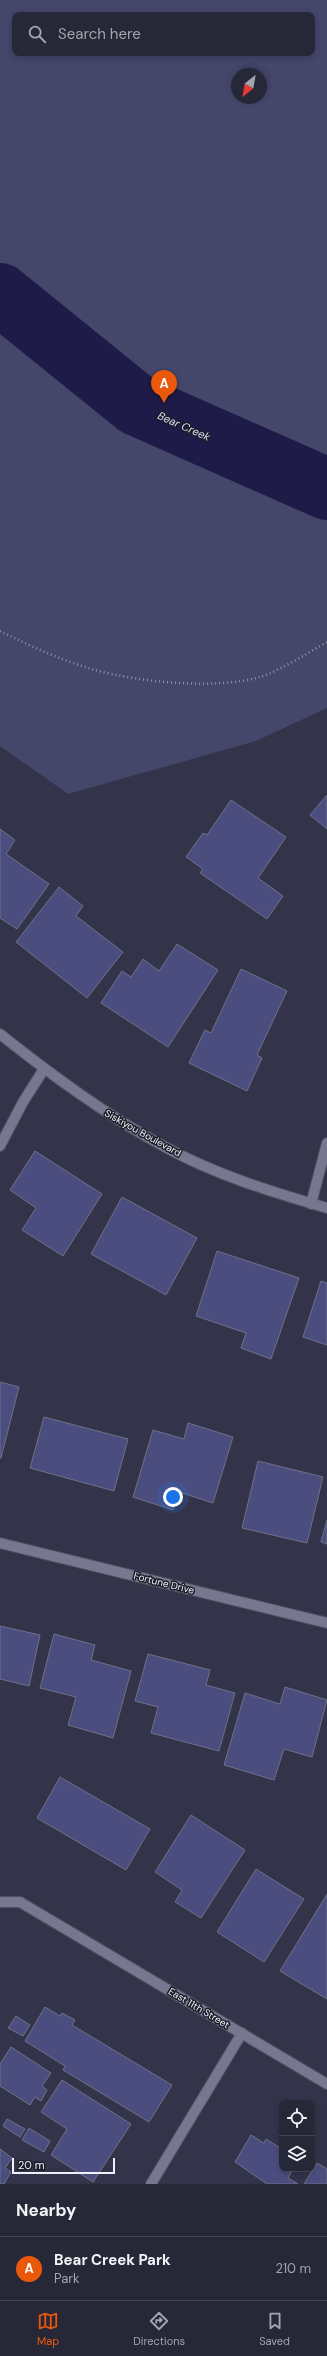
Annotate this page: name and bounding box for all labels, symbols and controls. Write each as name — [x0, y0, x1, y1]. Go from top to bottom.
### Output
search box — [12, 12, 315, 56]
icon: search — [26, 23, 48, 45]
text: Search here — [58, 24, 141, 44]
north arrow — [231, 68, 267, 104]
pin: A — [151, 370, 177, 403]
water label: Bear Creek — [155, 408, 213, 444]
street label: Siskiyou Boulevard — [102, 1107, 184, 1159]
your location — [163, 1487, 183, 1507]
street label: Fortune Drive — [132, 1569, 196, 1597]
street label: East 11th Street — [166, 1985, 232, 2031]
map controls — [279, 2100, 315, 2172]
button: locate — [279, 2100, 315, 2136]
button: layers — [279, 2136, 315, 2172]
scale bar — [12, 2156, 115, 2175]
text: 20 m — [18, 2158, 44, 2172]
text: Nearby — [16, 2199, 76, 2221]
text: Bear Creek Park — [54, 2250, 171, 2270]
text: A — [24, 2260, 34, 2277]
text: 210 m — [276, 2260, 311, 2277]
text: Park — [54, 2270, 80, 2287]
tab: Map — [37, 2310, 59, 2348]
tab: Directions — [133, 2310, 185, 2348]
tab: Saved — [259, 2310, 290, 2348]

